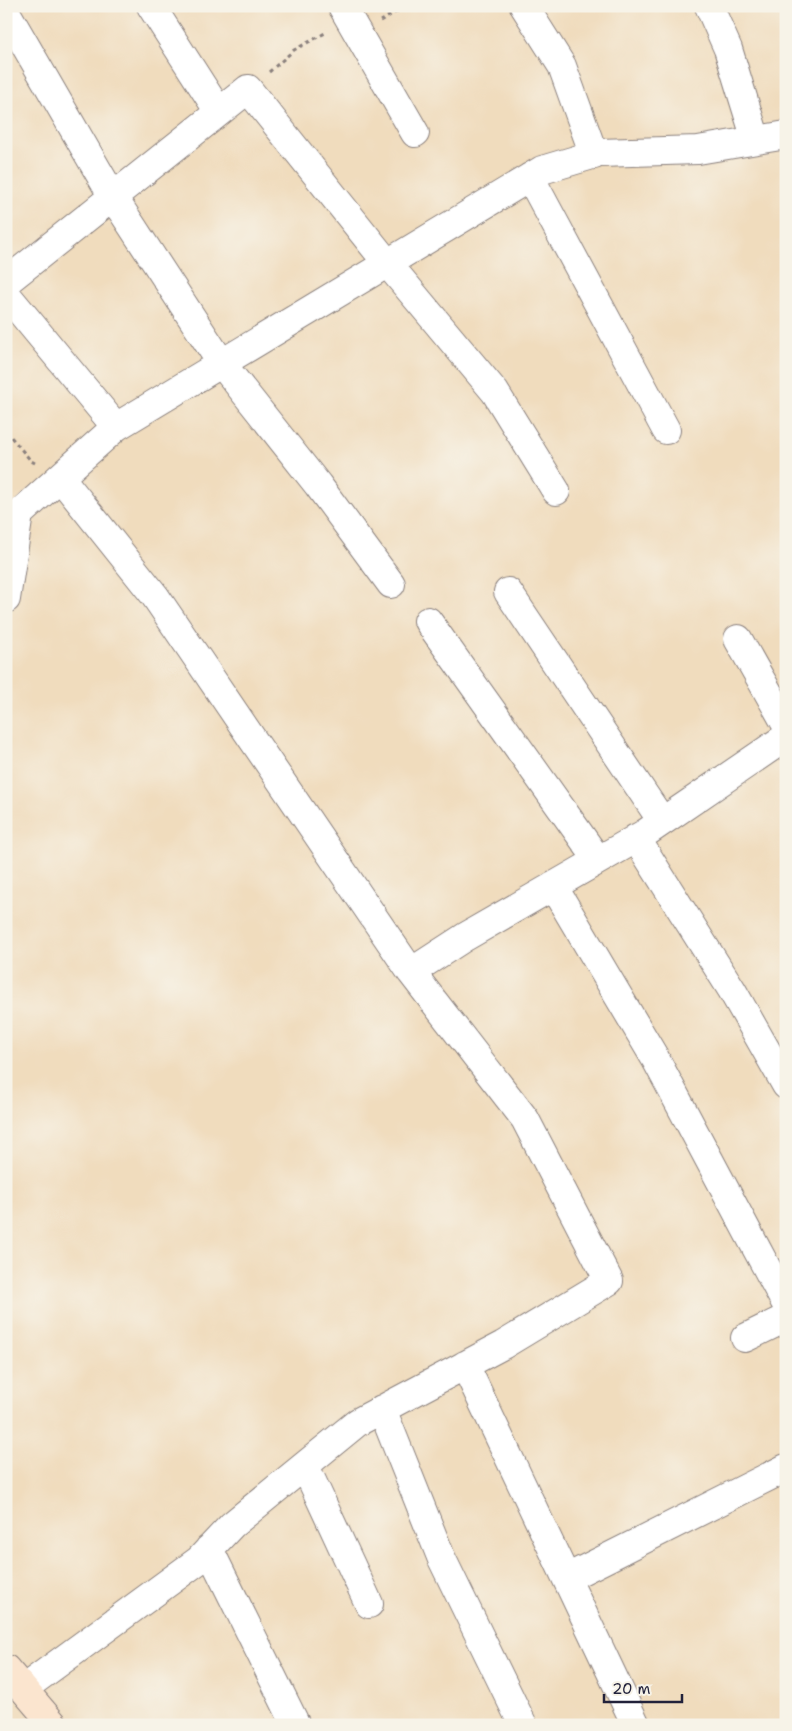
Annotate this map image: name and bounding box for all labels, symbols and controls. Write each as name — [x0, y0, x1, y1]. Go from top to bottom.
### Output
scale bar — [604, 1671, 682, 1703]
text: 20 m — [612, 1679, 651, 1699]

